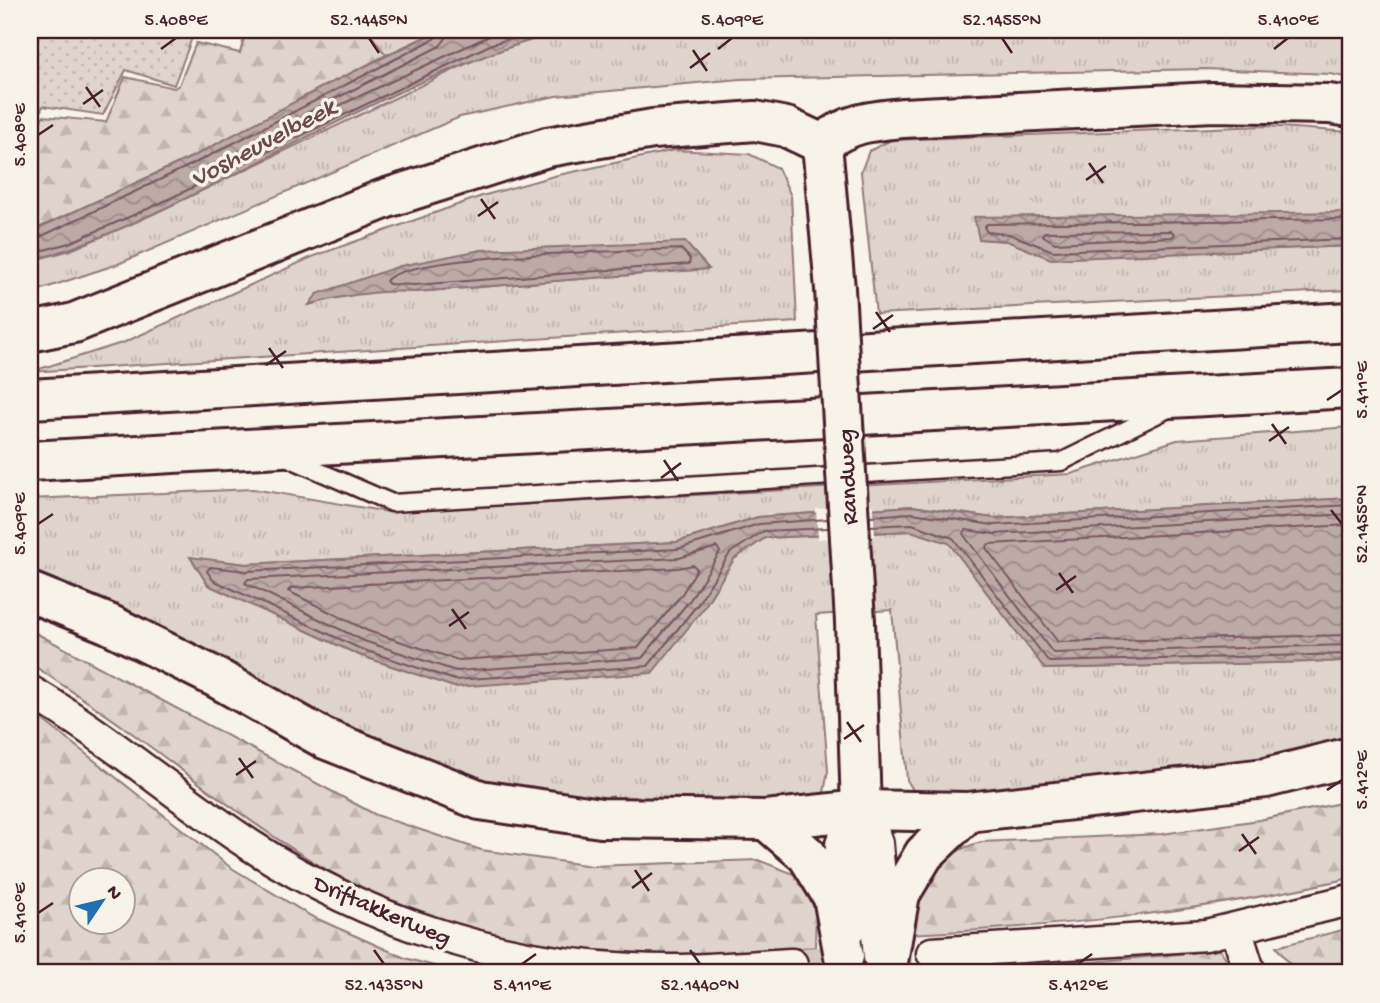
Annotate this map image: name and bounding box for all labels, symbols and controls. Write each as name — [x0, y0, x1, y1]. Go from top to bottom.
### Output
text: 5.408°E — [144, 11, 208, 32]
text: 52.1445°N — [330, 11, 408, 32]
text: 5.409°E — [701, 11, 764, 32]
text: 52.1455°N — [963, 11, 1041, 32]
text: 5.410°E — [1258, 11, 1319, 32]
water label: Vosheuvelbeek — [186, 93, 344, 196]
text: 5.408°E — [11, 103, 32, 167]
text: 5.411°E — [1353, 360, 1374, 419]
street label: Randweg — [833, 428, 866, 526]
text: 52.1455°N — [1353, 485, 1374, 563]
text: 5.409°E — [11, 492, 32, 555]
text: 5.412°E — [1353, 750, 1374, 810]
north arrow — [66, 866, 136, 936]
street label: Driftakkerweg — [307, 869, 455, 954]
text: 5.410°E — [11, 882, 32, 943]
text: N — [100, 882, 126, 905]
text: 52.1435°N — [345, 976, 423, 997]
text: 5.411°E — [493, 976, 552, 997]
text: 52.1440°N — [661, 976, 739, 997]
text: 5.412°E — [1048, 976, 1108, 997]

